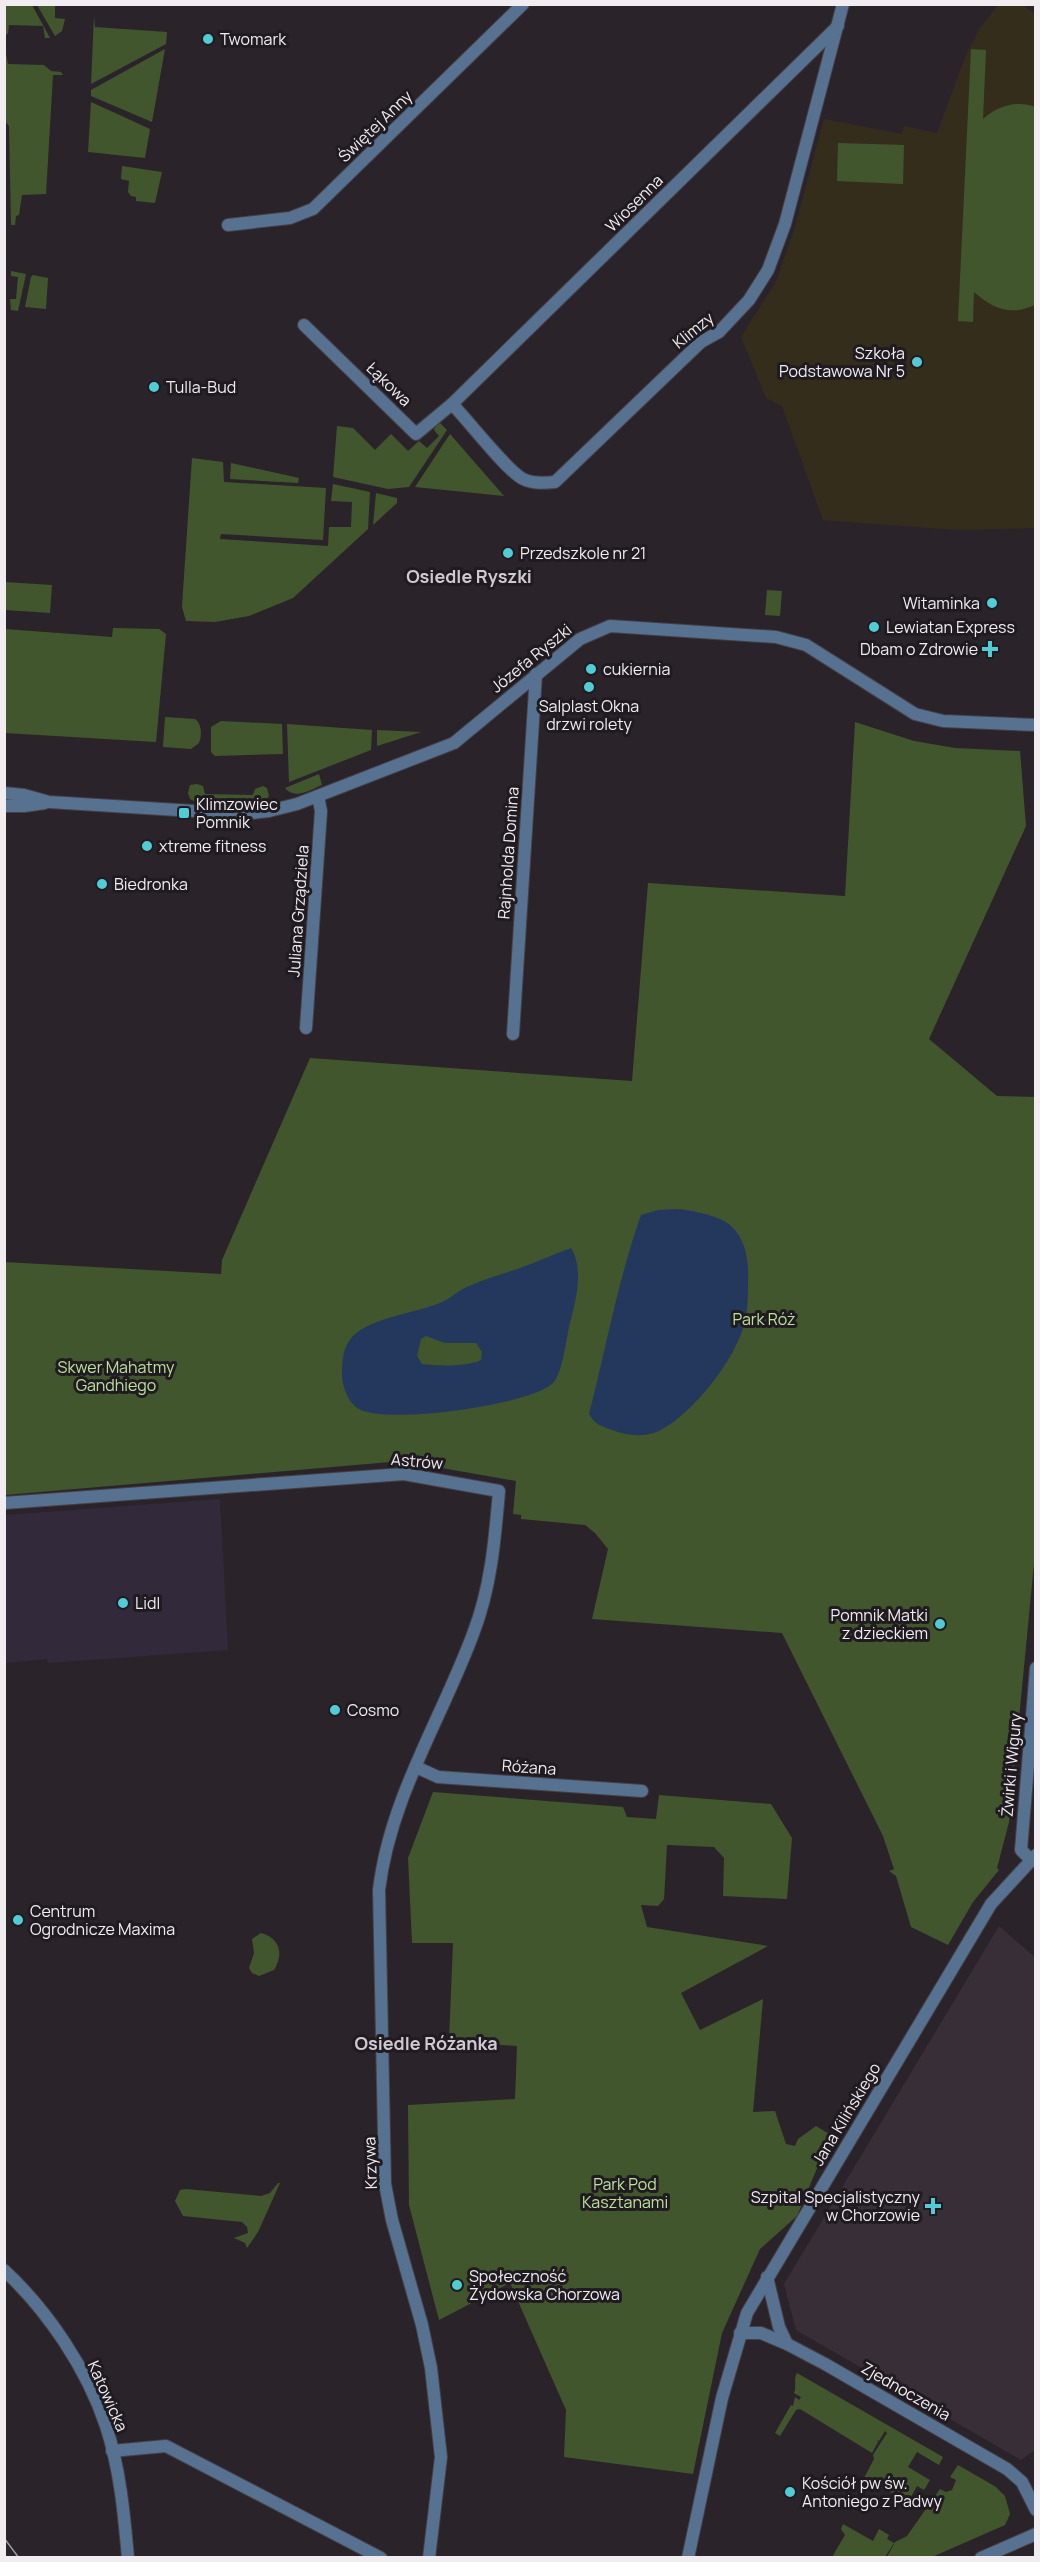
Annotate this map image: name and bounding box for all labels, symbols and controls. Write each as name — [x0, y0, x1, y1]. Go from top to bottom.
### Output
place label: Twomark — [220, 28, 287, 50]
marker: Twomark — [201, 32, 215, 46]
street label: Świętej Anny — [333, 85, 417, 167]
street label: Wiosenna — [600, 169, 668, 237]
street label: Klimzy — [668, 306, 719, 353]
place label: Szkoła Podstawowa Nr 5 — [779, 342, 905, 382]
marker: Szkoła Podstawowa Nr 5 — [910, 355, 924, 369]
street label: Łąkowa — [362, 357, 416, 411]
place label: Tulla-Bud — [166, 376, 236, 398]
marker: Tulla-Bud — [147, 380, 161, 394]
place label: Przedszkole nr 21 — [520, 542, 646, 564]
marker: Przedszkole nr 21 — [501, 546, 515, 560]
district label: Osiedle Ryszki — [406, 564, 532, 588]
place label: Witaminka — [903, 592, 980, 614]
marker: Witaminka — [985, 596, 999, 610]
place label: Lewiatan Express — [886, 616, 1015, 638]
street label: Józefa Ryszki — [486, 619, 576, 697]
marker: Lewiatan Express — [867, 620, 881, 634]
place label: Dbam o Zdrowie — [860, 638, 978, 660]
marker: Dbam o Zdrowie — [983, 642, 997, 656]
place label: cukiernia — [603, 658, 670, 680]
marker: cukiernia — [584, 662, 598, 676]
marker: Salplast Okna drzwi rolety — [582, 680, 596, 694]
place label: Salplast Okna drzwi rolety — [539, 695, 639, 735]
street label: Rajnholda Domina — [492, 786, 524, 920]
place label: Klimzowiec Pomnik — [196, 793, 278, 833]
marker: Klimzowiec Pomnik — [177, 806, 191, 820]
place label: xtreme fitness — [159, 835, 266, 857]
marker: xtreme fitness — [140, 839, 154, 853]
street label: Juliana Grządziela — [282, 844, 314, 978]
place label: Biedronka — [114, 873, 188, 895]
marker: Biedronka — [95, 877, 109, 891]
park label: Park Róż — [733, 1308, 795, 1330]
park label: Skwer Mahatmy Gandhiego — [58, 1356, 175, 1396]
street label: Astrów — [390, 1448, 444, 1474]
place label: Lidl — [135, 1592, 160, 1614]
marker: Lidl — [116, 1596, 130, 1610]
place label: Pomnik Matki z dzieckiem — [831, 1604, 928, 1644]
marker: Pomnik Matki z dzieckiem — [933, 1617, 947, 1631]
place label: Cosmo — [347, 1699, 399, 1721]
marker: Cosmo — [328, 1703, 342, 1717]
street label: Żwirki i Wigury — [996, 1712, 1027, 1818]
street label: Różana — [501, 1754, 557, 1780]
place label: Centrum Ogrodnicze Maxima — [30, 1900, 175, 1940]
marker: Centrum Ogrodnicze Maxima — [11, 1913, 25, 1927]
district label: Osiedle Różanka — [354, 2031, 498, 2055]
street label: Jana Kilińskiego — [807, 2058, 885, 2170]
street label: Krzywa — [358, 2136, 382, 2190]
park label: Park Pod Kasztanami — [582, 2173, 668, 2213]
place label: Szpital Specjalistyczny w Chorzowie — [751, 2186, 921, 2226]
marker: Szpital Specjalistyczny w Chorzowie — [924, 2197, 942, 2215]
place label: Społeczność Żydowska Chorzowa — [469, 2265, 620, 2305]
marker: Społeczność Żydowska Chorzowa — [450, 2278, 464, 2292]
street label: Katowicka — [83, 2357, 133, 2435]
street label: Zjednoczenia — [857, 2357, 955, 2425]
place label: Kościół pw św. Antoniego z Padwy — [802, 2472, 942, 2512]
marker: Kościół pw św. Antoniego z Padwy — [783, 2485, 797, 2499]

